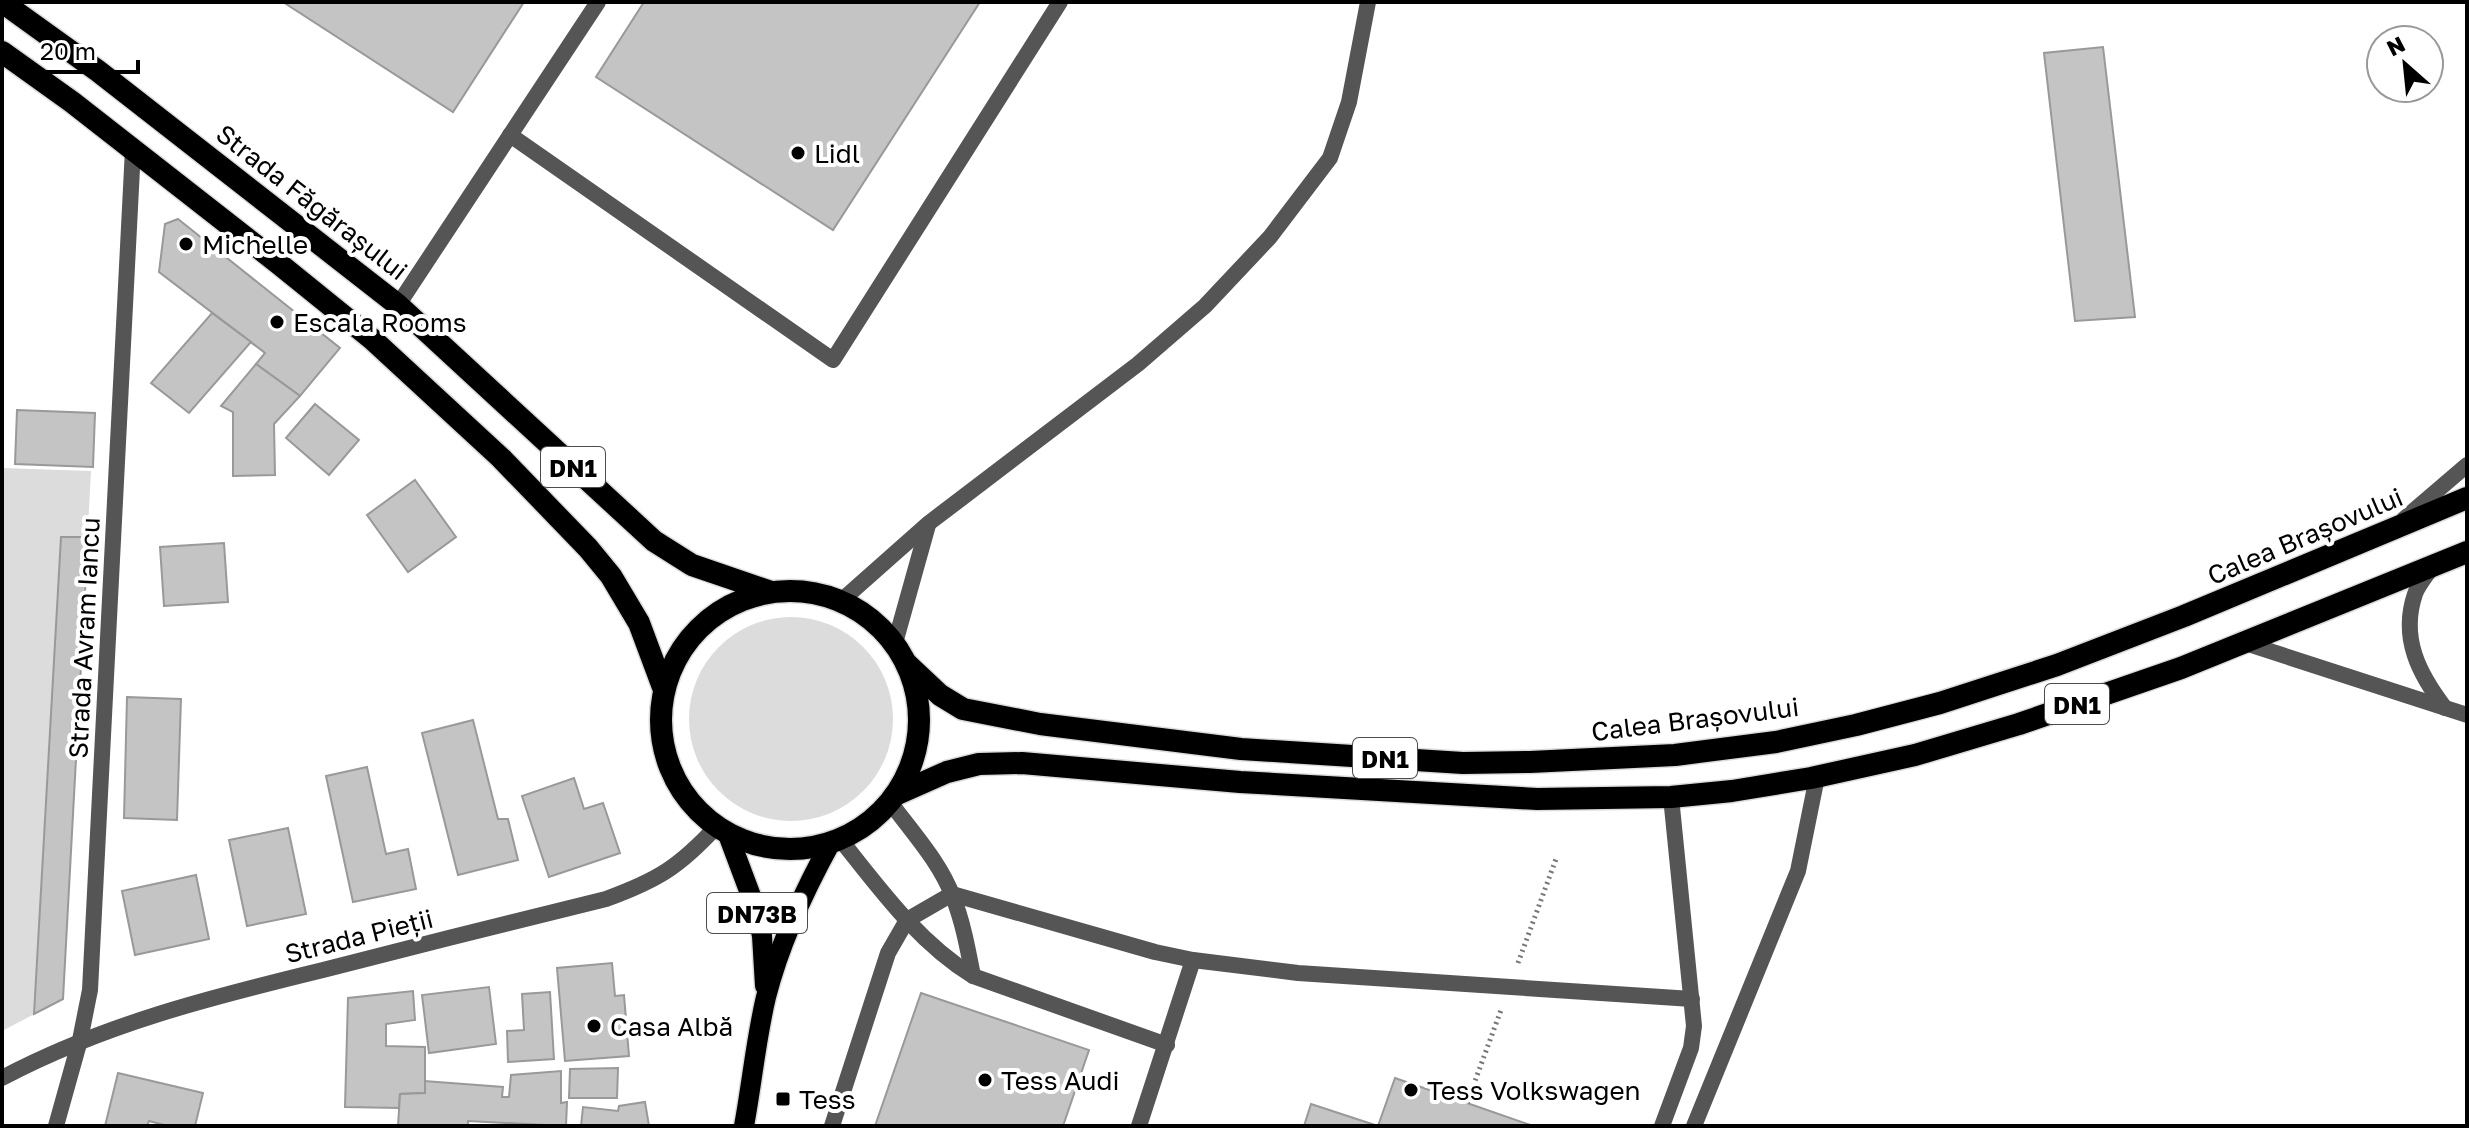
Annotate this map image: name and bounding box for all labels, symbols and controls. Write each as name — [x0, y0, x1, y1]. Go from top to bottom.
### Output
scale bar — [28, 24, 138, 74]
north arrow — [2365, 24, 2445, 104]
text: N — [2382, 30, 2409, 62]
text: 20 m — [40, 36, 96, 65]
street label: Strada Făgărașului — [210, 118, 414, 286]
place label: Lidl — [814, 138, 860, 169]
marker: Lidl — [789, 144, 807, 162]
place label: Michelle — [202, 229, 308, 260]
marker: Michelle — [177, 235, 195, 253]
place label: Escala Rooms — [293, 307, 466, 338]
marker: Escala Rooms — [268, 313, 286, 331]
road number: DN1 — [541, 447, 605, 487]
street label: Calea Brașovului — [2203, 481, 2407, 591]
street label: Strada Avram Iancu — [62, 517, 106, 759]
road number: DN1 — [2045, 684, 2109, 724]
street label: Calea Brașovului — [1589, 691, 1801, 747]
road number: DN1 — [1353, 738, 1417, 778]
road number: DN73B — [707, 893, 807, 933]
street label: Strada Pieții — [282, 903, 436, 969]
place label: Casa Albă — [610, 1011, 733, 1042]
marker: Casa Albă — [585, 1017, 603, 1035]
place label: Tess Audi — [1001, 1065, 1120, 1096]
marker: Tess Audi — [976, 1071, 994, 1089]
place label: Tess Volkswagen — [1427, 1075, 1640, 1106]
marker: Tess Volkswagen — [1402, 1081, 1420, 1099]
place label: Tess — [799, 1084, 855, 1115]
marker: Tess — [774, 1090, 792, 1108]

